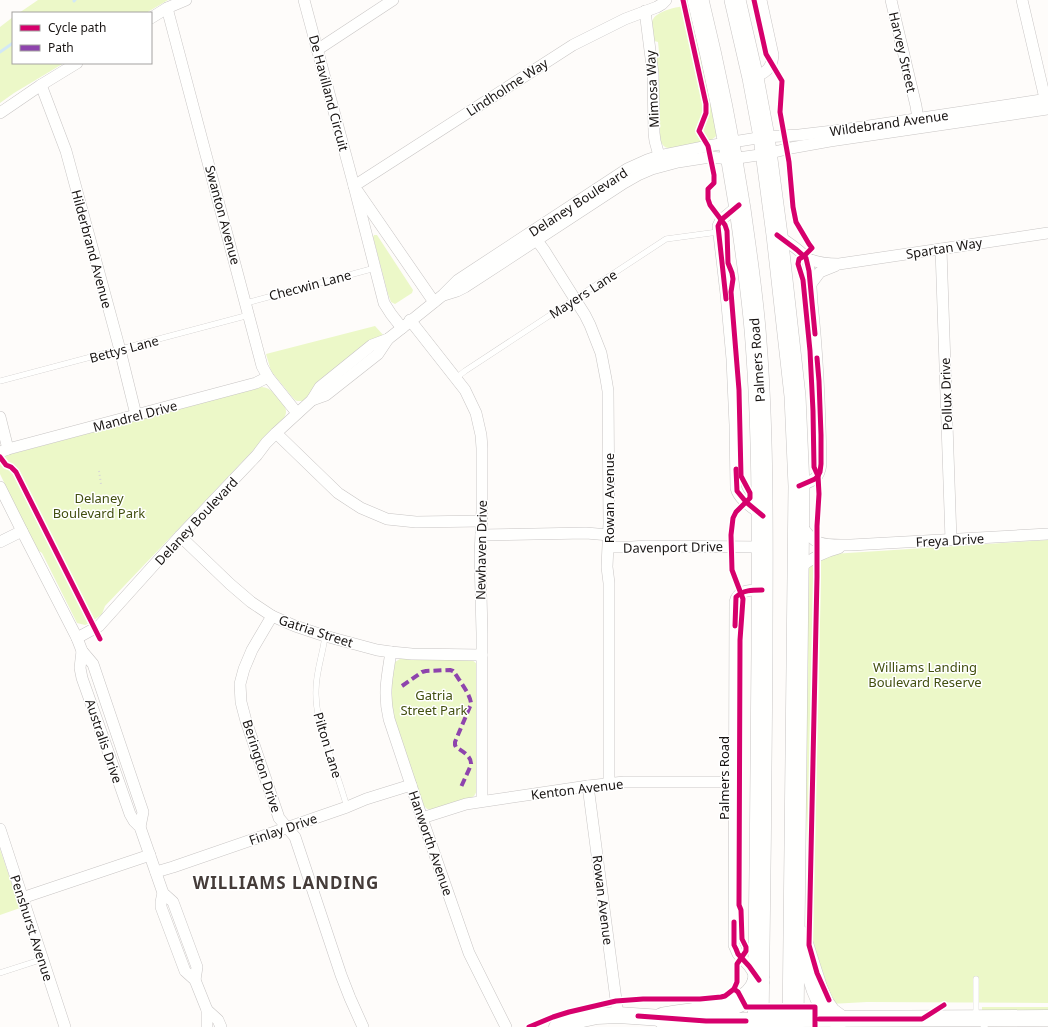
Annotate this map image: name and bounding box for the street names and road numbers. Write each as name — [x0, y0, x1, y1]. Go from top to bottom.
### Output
street label: Harvey Street — [885, 10, 921, 94]
street label: De Havilland Circuit — [305, 33, 353, 153]
street label: Mimosa Way — [641, 49, 663, 128]
street label: Lindholme Way — [463, 54, 552, 120]
street label: Wildebrand Avenue — [829, 106, 949, 140]
street label: Swanton Avenue — [201, 163, 245, 267]
street label: Delaney Boulevard — [525, 163, 631, 241]
street label: Hilderbrand Avenue — [67, 188, 117, 310]
street label: Spartan Way — [905, 233, 984, 263]
street label: Checwin Lane — [267, 265, 353, 305]
street label: Mayers Lane — [546, 265, 620, 323]
street label: Palmers Road — [745, 317, 769, 403]
street label: Bettys Lane — [87, 331, 161, 367]
street label: Pollux Drive — [936, 357, 956, 431]
street label: Mandrel Drive — [91, 396, 179, 436]
street label: Rowan Avenue — [600, 453, 618, 543]
street label: Delaney Boulevard — [150, 473, 242, 569]
street label: Newhaven Drive — [471, 500, 491, 600]
street label: Freya Drive — [915, 529, 985, 551]
street label: Davenport Drive — [623, 537, 723, 557]
street label: Gatria Street — [277, 611, 356, 652]
street label: Australis Drive — [81, 696, 127, 786]
street label: Pilton Lane — [309, 710, 347, 780]
street label: Berington Drive — [239, 717, 285, 815]
street label: Palmers Road — [715, 736, 733, 820]
street label: Kenton Avenue — [530, 774, 624, 804]
street label: Hanworth Avenue — [405, 788, 457, 898]
street label: Finlay Drive — [247, 809, 319, 849]
street label: Rowan Avenue — [589, 854, 617, 946]
street label: Penshurst Avenue — [6, 873, 58, 983]

